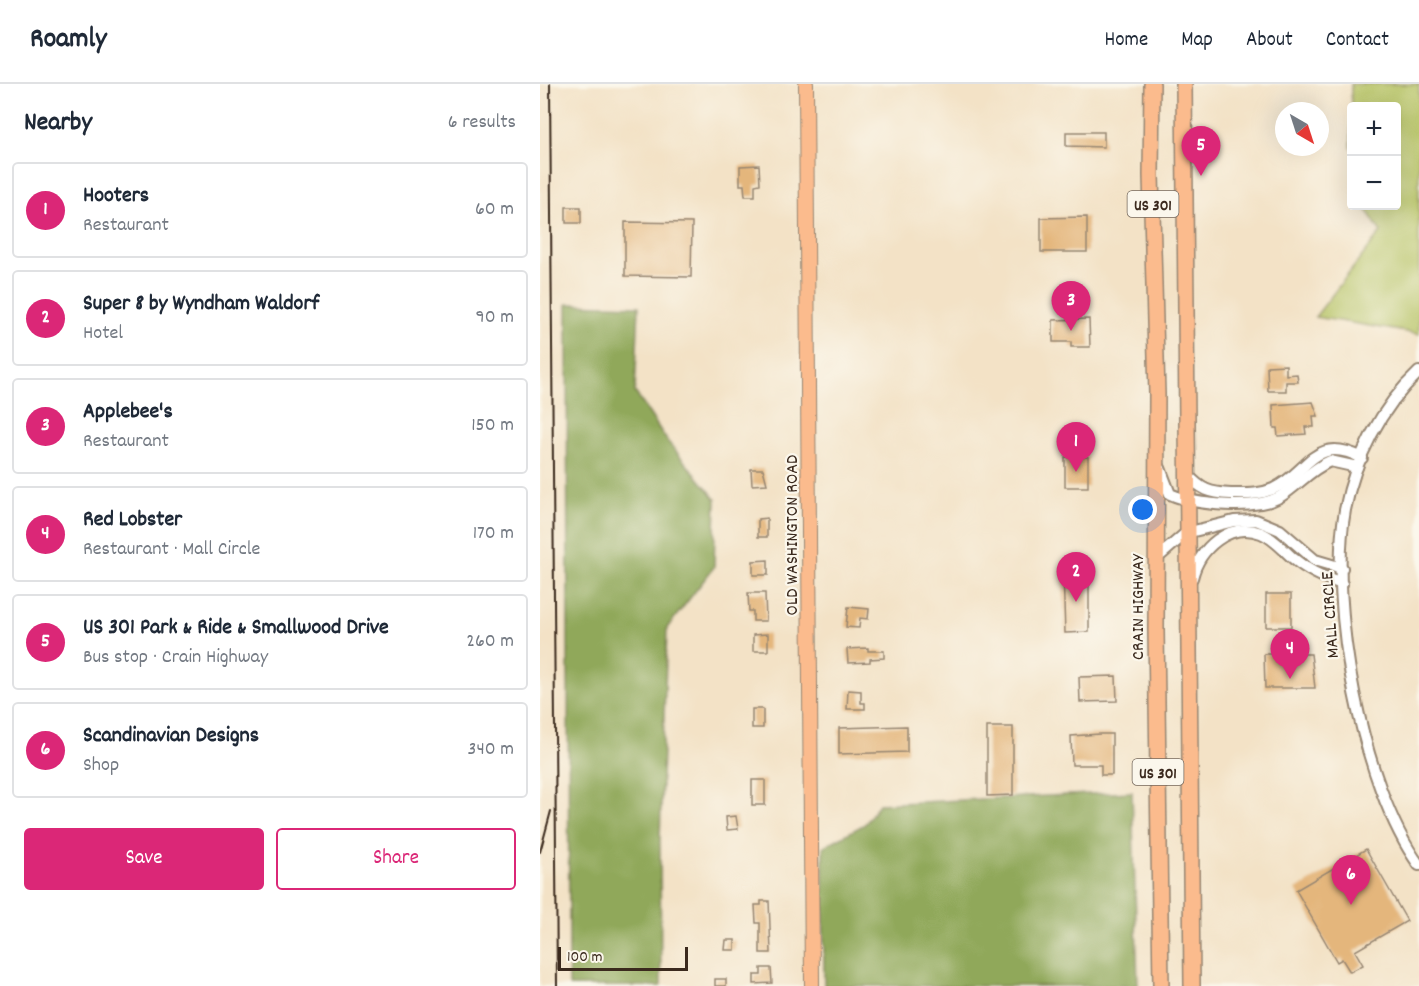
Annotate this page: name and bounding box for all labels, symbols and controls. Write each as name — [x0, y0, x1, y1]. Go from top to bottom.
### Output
text: Roamly — [30, 21, 106, 61]
text: Home — [1104, 26, 1148, 56]
text: Map — [1181, 26, 1213, 56]
text: About — [1246, 26, 1293, 56]
text: Contact — [1326, 26, 1389, 56]
north arrow — [1275, 102, 1329, 156]
map controls — [1347, 102, 1401, 210]
button: + — [1347, 102, 1401, 156]
text: Nearby — [24, 105, 92, 142]
text: 6 results — [448, 109, 516, 137]
pin: 5 — [1182, 126, 1220, 176]
button: − — [1347, 156, 1401, 210]
text: Hooters — [83, 181, 149, 212]
road number: US 301 — [1128, 191, 1178, 217]
text: 1 — [43, 196, 48, 224]
text: 60 m — [475, 196, 514, 224]
text: Restaurant — [83, 212, 169, 240]
pin: 3 — [1052, 282, 1090, 331]
text: Super 8 by Wyndham Waldorf — [83, 289, 319, 320]
text: 2 — [41, 304, 50, 332]
text: 90 m — [476, 304, 514, 332]
text: Hotel — [83, 320, 123, 348]
text: Applebee's — [83, 397, 173, 428]
text: 3 — [41, 412, 50, 440]
text: 150 m — [471, 412, 514, 440]
pin: 1 — [1056, 422, 1096, 472]
text: Restaurant — [83, 428, 169, 456]
street label: OLD WASHINGTON ROAD — [781, 455, 806, 615]
your location — [1128, 495, 1157, 524]
text: Red Lobster — [83, 505, 182, 536]
text: 4 — [41, 520, 50, 548]
text: 170 m — [473, 520, 514, 548]
text: Restaurant · Mall Circle — [83, 536, 260, 564]
pin: 2 — [1056, 552, 1096, 602]
street label: CRAIN HIGHWAY — [1127, 553, 1152, 660]
street label: MALL CIRCLE — [1316, 571, 1347, 659]
text: US 301 Park & Ride & Smallwood Drive — [83, 613, 389, 644]
text: 5 — [41, 628, 50, 656]
text: 260 m — [466, 628, 514, 656]
pin: 4 — [1270, 630, 1310, 679]
text: Bus stop · Crain Highway — [83, 644, 268, 672]
text: Scandinavian Designs — [83, 721, 259, 752]
text: 6 — [41, 736, 50, 764]
text: 340 m — [468, 736, 514, 764]
text: Shop — [83, 752, 119, 780]
road number: US 301 — [1132, 759, 1184, 785]
button: Save — [24, 828, 264, 890]
button: Share — [276, 828, 516, 890]
pin: 6 — [1332, 856, 1370, 905]
scale bar — [558, 944, 688, 972]
text: 100 m — [567, 946, 603, 969]

